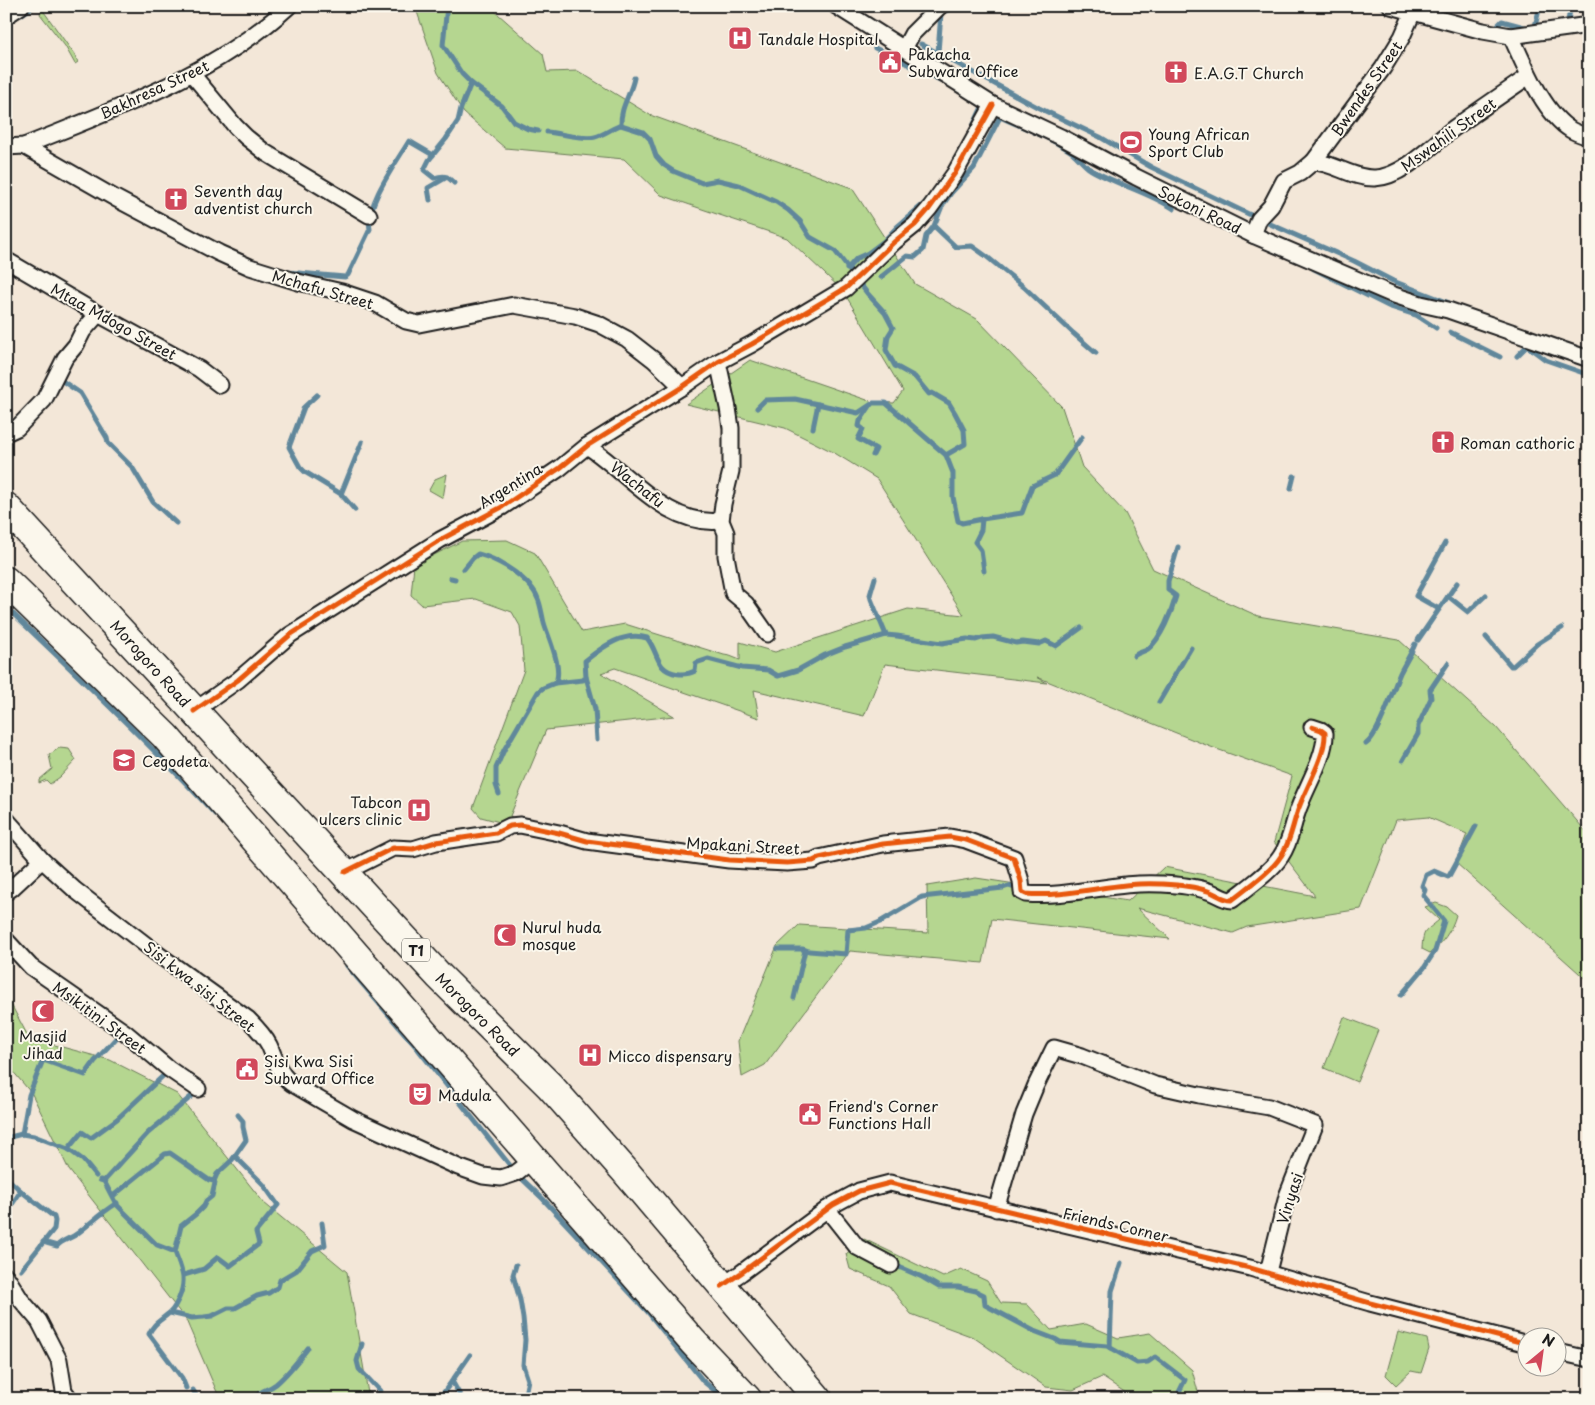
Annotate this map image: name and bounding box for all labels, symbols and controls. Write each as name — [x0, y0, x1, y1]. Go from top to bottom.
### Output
hospital icon: Tandale Hospital — [727, 25, 753, 51]
place label: Tandale Hospital — [758, 27, 878, 50]
street label: Bwendes Street — [1325, 36, 1407, 140]
place label: Pakacha Subward Office — [908, 42, 1018, 82]
public building icon: Pakacha Subward Office — [877, 49, 903, 75]
street label: Bakhresa Street — [96, 54, 212, 124]
church icon: E.A.G.T Church — [1163, 59, 1189, 85]
place label: E.A.G.T Church — [1194, 61, 1304, 84]
street label: Mswahili Street — [1396, 91, 1500, 177]
place label: Young African Sport Club — [1148, 122, 1250, 162]
sports icon: Young African Sport Club — [1118, 129, 1144, 155]
place label: Seventh day adventist church — [194, 179, 313, 219]
street label: Sokoni Road — [1154, 179, 1246, 239]
church icon: Seventh day adventist church — [163, 186, 189, 212]
street label: Mchafu Street — [270, 264, 376, 314]
street label: Mtaa Mdogo Street — [47, 277, 181, 365]
church icon: Roman cathoric — [1430, 429, 1456, 455]
place label: Roman cathoric — [1460, 431, 1575, 454]
street label: Wachafu — [606, 455, 670, 513]
street label: Argentina — [474, 456, 547, 514]
street label: Morogoro Road — [105, 614, 197, 712]
school or university icon: Cegodeta — [111, 747, 137, 773]
place label: Cegodeta — [142, 749, 209, 772]
place label: Tabcon ulcers clinic — [319, 790, 402, 830]
hospital icon: Tabcon ulcers clinic — [406, 797, 432, 823]
street label: Mpakani Street — [686, 831, 800, 859]
place label: Nurul huda mosque — [522, 915, 602, 955]
mosque icon: Nurul huda mosque — [492, 922, 518, 948]
street label: Sisi kwa sisi Street — [139, 935, 261, 1037]
road number: T1 — [402, 938, 430, 962]
street label: Morogoro Road — [431, 967, 525, 1061]
street label: Msikitini Street — [48, 975, 152, 1059]
mosque icon: Masjid Jihad — [30, 998, 56, 1024]
place label: Masjid Jihad — [19, 1024, 67, 1064]
hospital icon: Micco dispensary — [577, 1042, 603, 1068]
place label: Micco dispensary — [608, 1044, 732, 1067]
place label: Sisi Kwa Sisi Subward Office — [264, 1049, 374, 1089]
public building icon: Sisi Kwa Sisi Subward Office — [234, 1056, 260, 1082]
theatre icon: Madula — [407, 1081, 433, 1107]
place label: Madula — [438, 1083, 492, 1106]
place label: Friend's Corner Functions Hall — [828, 1094, 938, 1134]
public building icon: Friend's Corner Functions Hall — [797, 1101, 823, 1127]
street label: Vinyasi — [1270, 1169, 1308, 1227]
street label: Friends Corner — [1061, 1201, 1172, 1248]
north arrow — [1518, 1328, 1568, 1378]
text: N — [1539, 1328, 1558, 1352]

